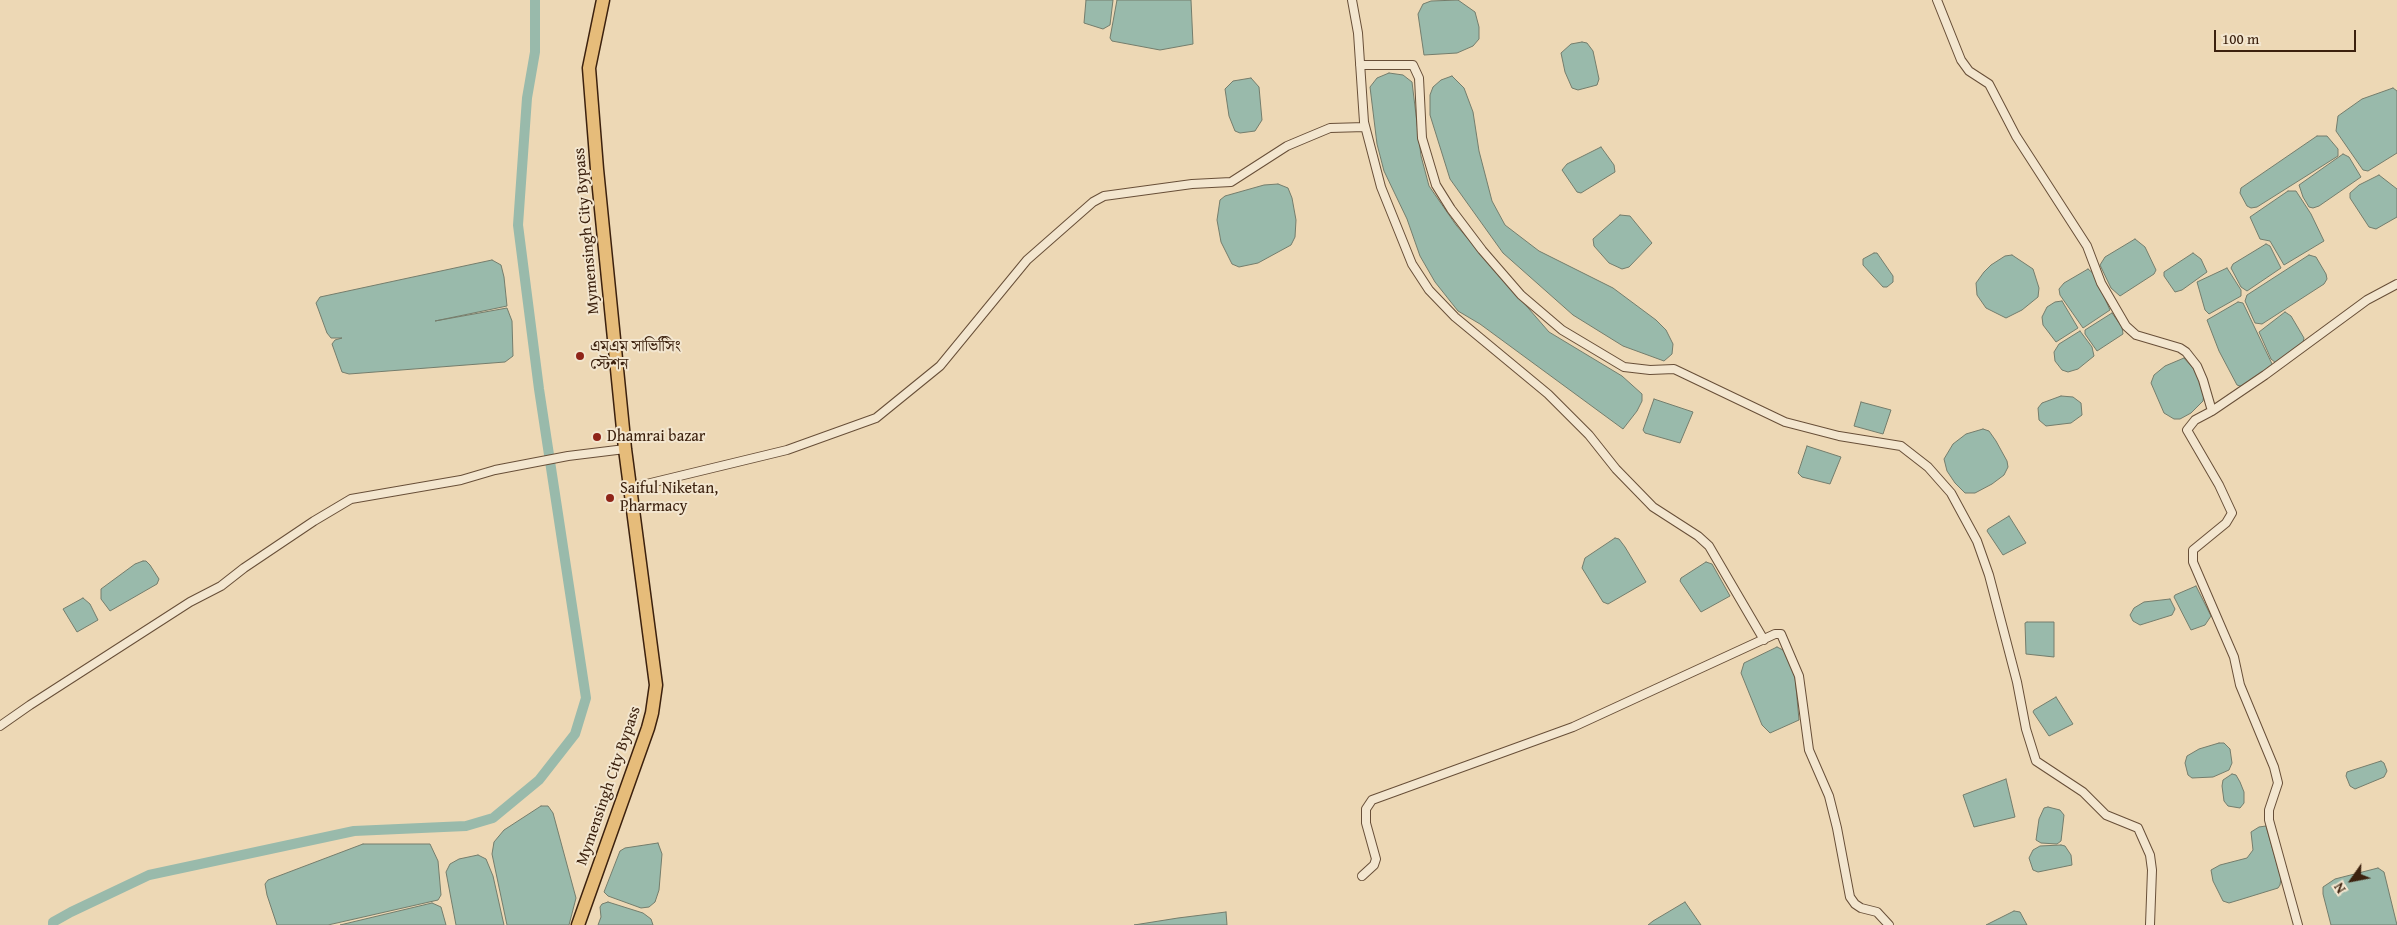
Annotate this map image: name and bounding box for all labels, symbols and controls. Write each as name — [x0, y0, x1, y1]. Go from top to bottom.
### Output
scale bar — [2217, 20, 2360, 52]
text: 100 m — [2222, 28, 2259, 49]
street label: Mymensingh City Bypass — [570, 147, 604, 315]
place label: এমএম সাভ‌িসি‌িং স্ট‌েশন — [590, 337, 681, 375]
marker: এমএম সাভ‌িসি‌িং স্ট‌েশন — [574, 350, 586, 362]
place label: Dhamrai bazar — [607, 427, 705, 447]
marker: Dhamrai bazar — [591, 431, 603, 443]
place label: Saiful Niketan, Pharmacy — [620, 479, 718, 517]
marker: Saiful Niketan, Pharmacy — [604, 492, 616, 504]
street label: Mymensingh City Bypass — [573, 704, 645, 868]
north arrow — [2327, 855, 2377, 905]
text: N — [2328, 879, 2350, 898]

